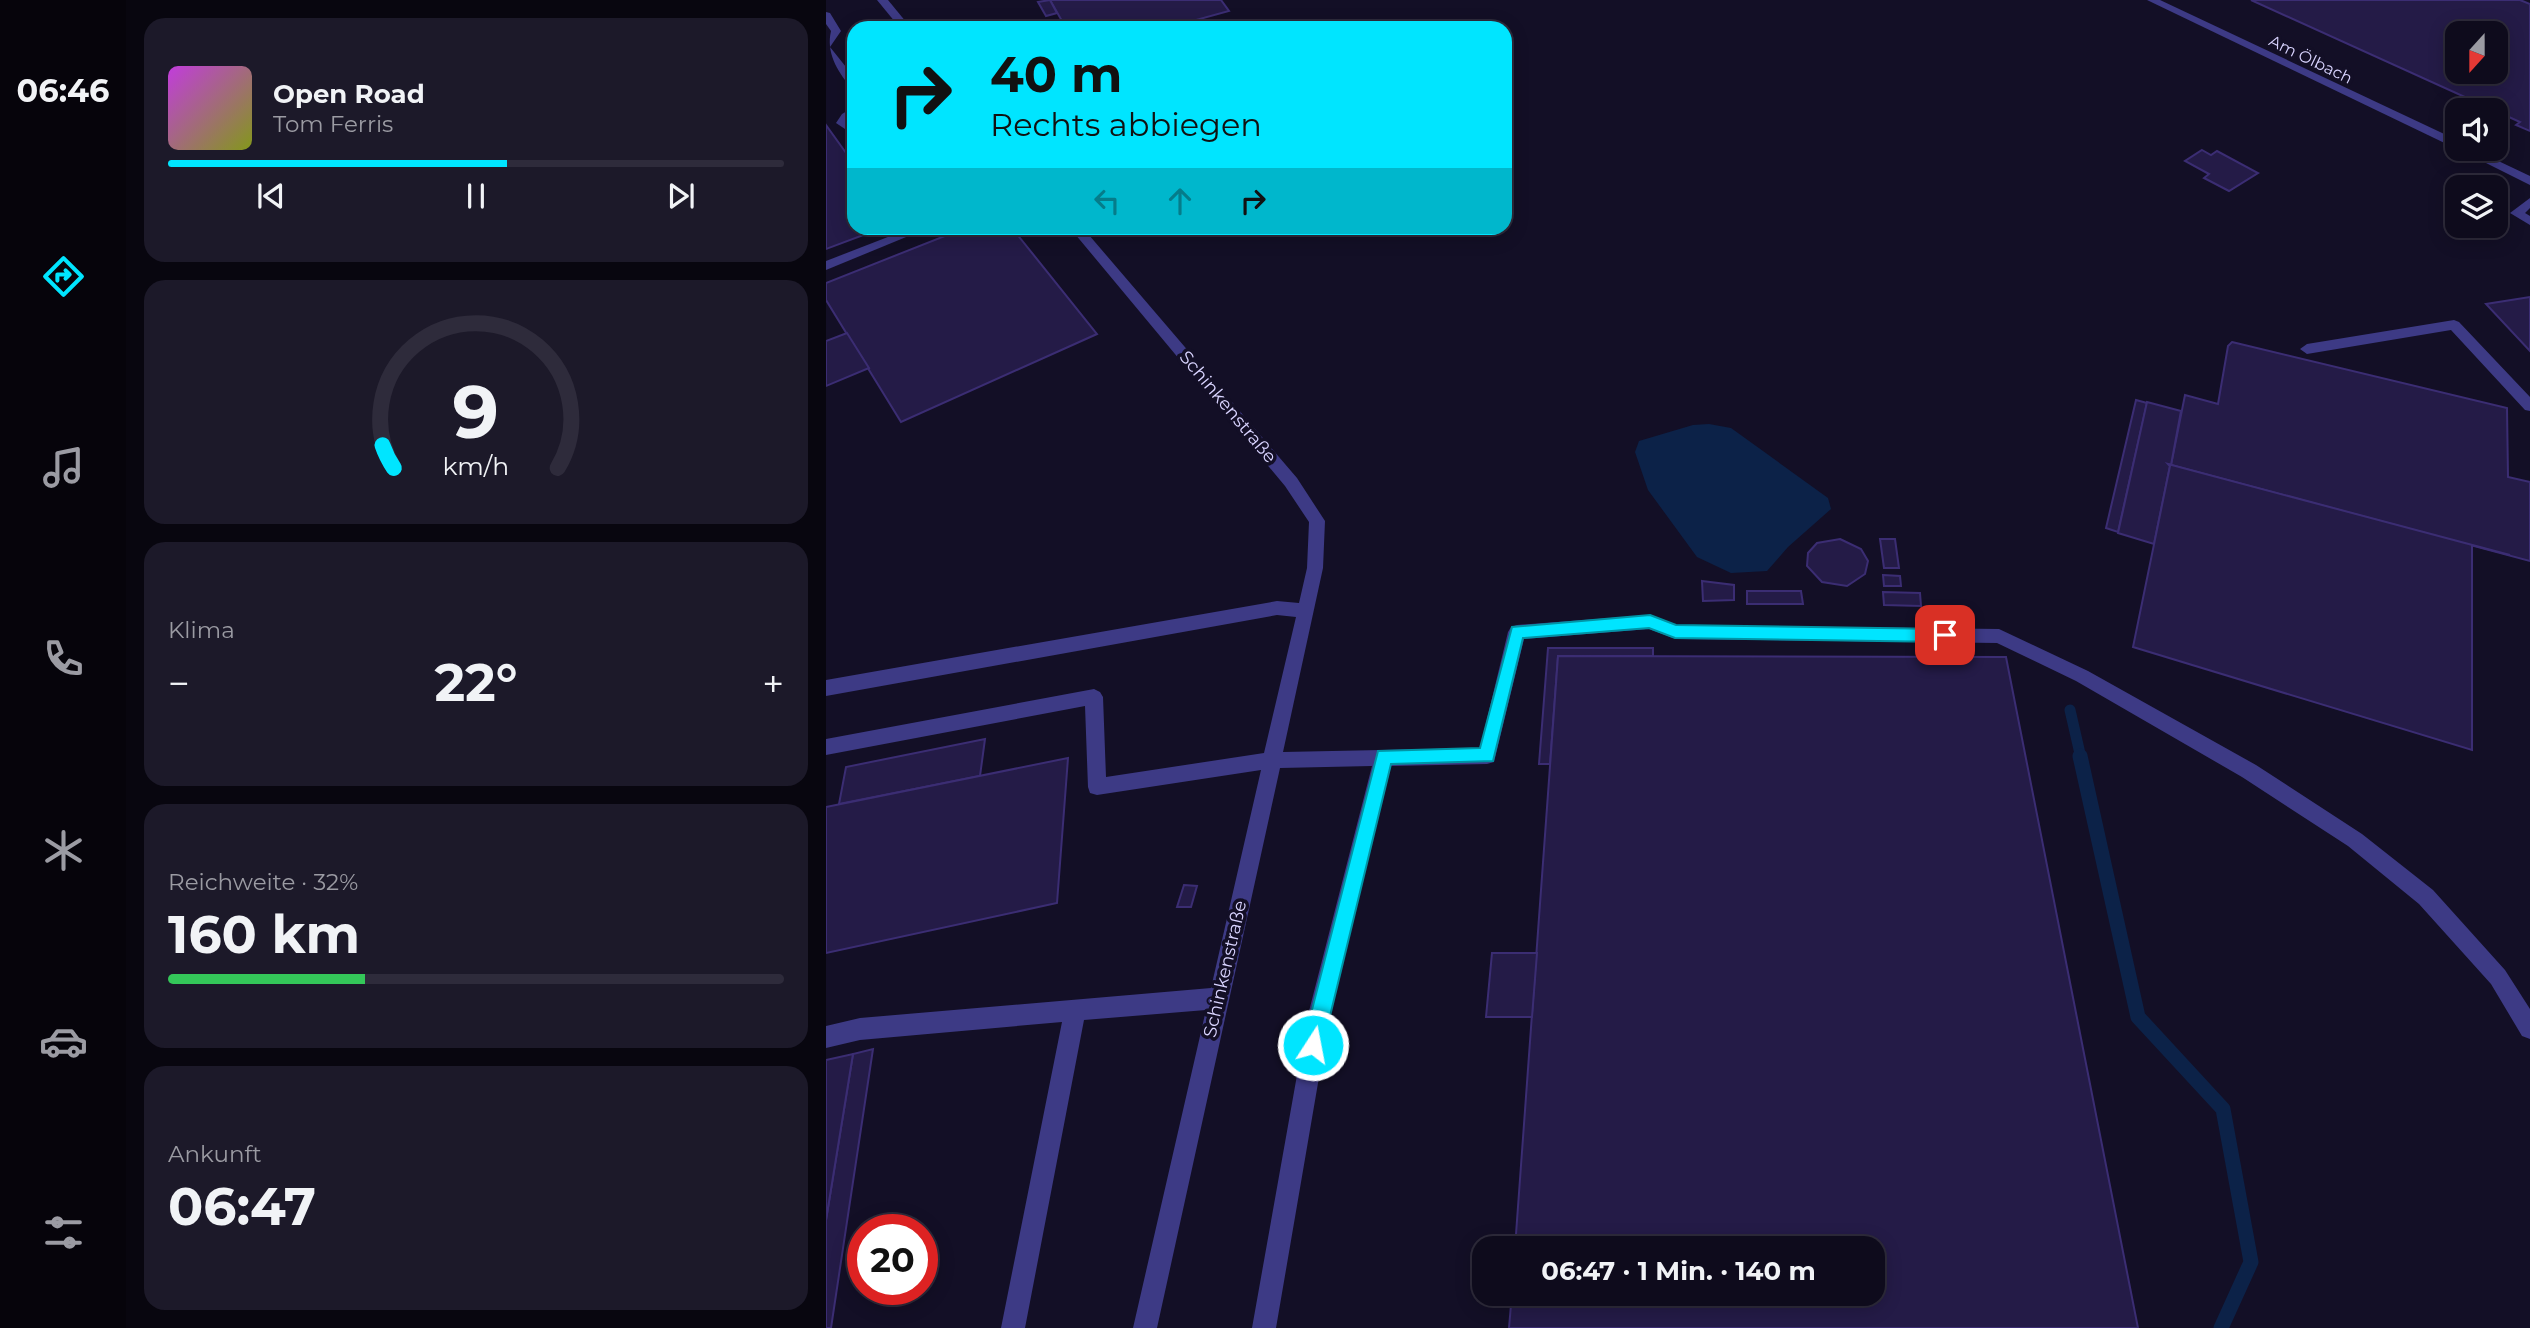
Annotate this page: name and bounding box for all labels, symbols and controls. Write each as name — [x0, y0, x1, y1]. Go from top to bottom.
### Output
north arrow — [2445, 21, 2508, 84]
map controls — [2445, 21, 2508, 238]
street label: Am Ölbach — [2266, 30, 2356, 88]
text: 40 m — [990, 45, 1122, 104]
icon: right — [875, 49, 966, 140]
text: 06:46 — [17, 71, 109, 110]
text: Open Road — [273, 78, 425, 110]
button: sound — [2445, 98, 2508, 161]
text: Rechts abbiegen — [990, 105, 1262, 144]
text: Tom Ferris — [273, 110, 393, 138]
button: layers — [2445, 175, 2508, 238]
icon: previous — [252, 177, 290, 215]
icon: pause — [457, 177, 495, 215]
icon: next — [662, 177, 700, 215]
icon: left — [1088, 182, 1126, 220]
icon: ahead — [1161, 182, 1199, 220]
icon: right — [1234, 182, 1272, 220]
icon: directions — [39, 252, 88, 301]
street label: Schinkenstraße — [1175, 346, 1281, 468]
text: 9 — [453, 368, 499, 456]
icon: music — [39, 443, 88, 492]
text: km/h — [443, 451, 509, 481]
pin — [1915, 605, 1975, 665]
text: Klima — [168, 616, 235, 644]
icon: arrive — [1926, 616, 1964, 654]
icon: phone — [39, 634, 88, 683]
text: 22° — [434, 651, 518, 714]
text: − — [168, 660, 190, 707]
text: + — [762, 660, 784, 707]
icon: climate — [39, 826, 88, 875]
text: Reichweite · 32% — [168, 868, 358, 896]
street label: Schinkenstraße — [1199, 898, 1251, 1040]
text: 160 km — [168, 903, 360, 966]
position arrow — [1276, 1008, 1350, 1082]
icon: car — [39, 1017, 88, 1066]
text: Ankunft — [168, 1140, 262, 1168]
text: 06:47 — [168, 1175, 316, 1238]
icon: filters — [39, 1208, 88, 1257]
speed limit sign: 20 — [847, 1214, 938, 1305]
text: 06:47 · 1 Min. · 140 m — [1541, 1255, 1816, 1287]

